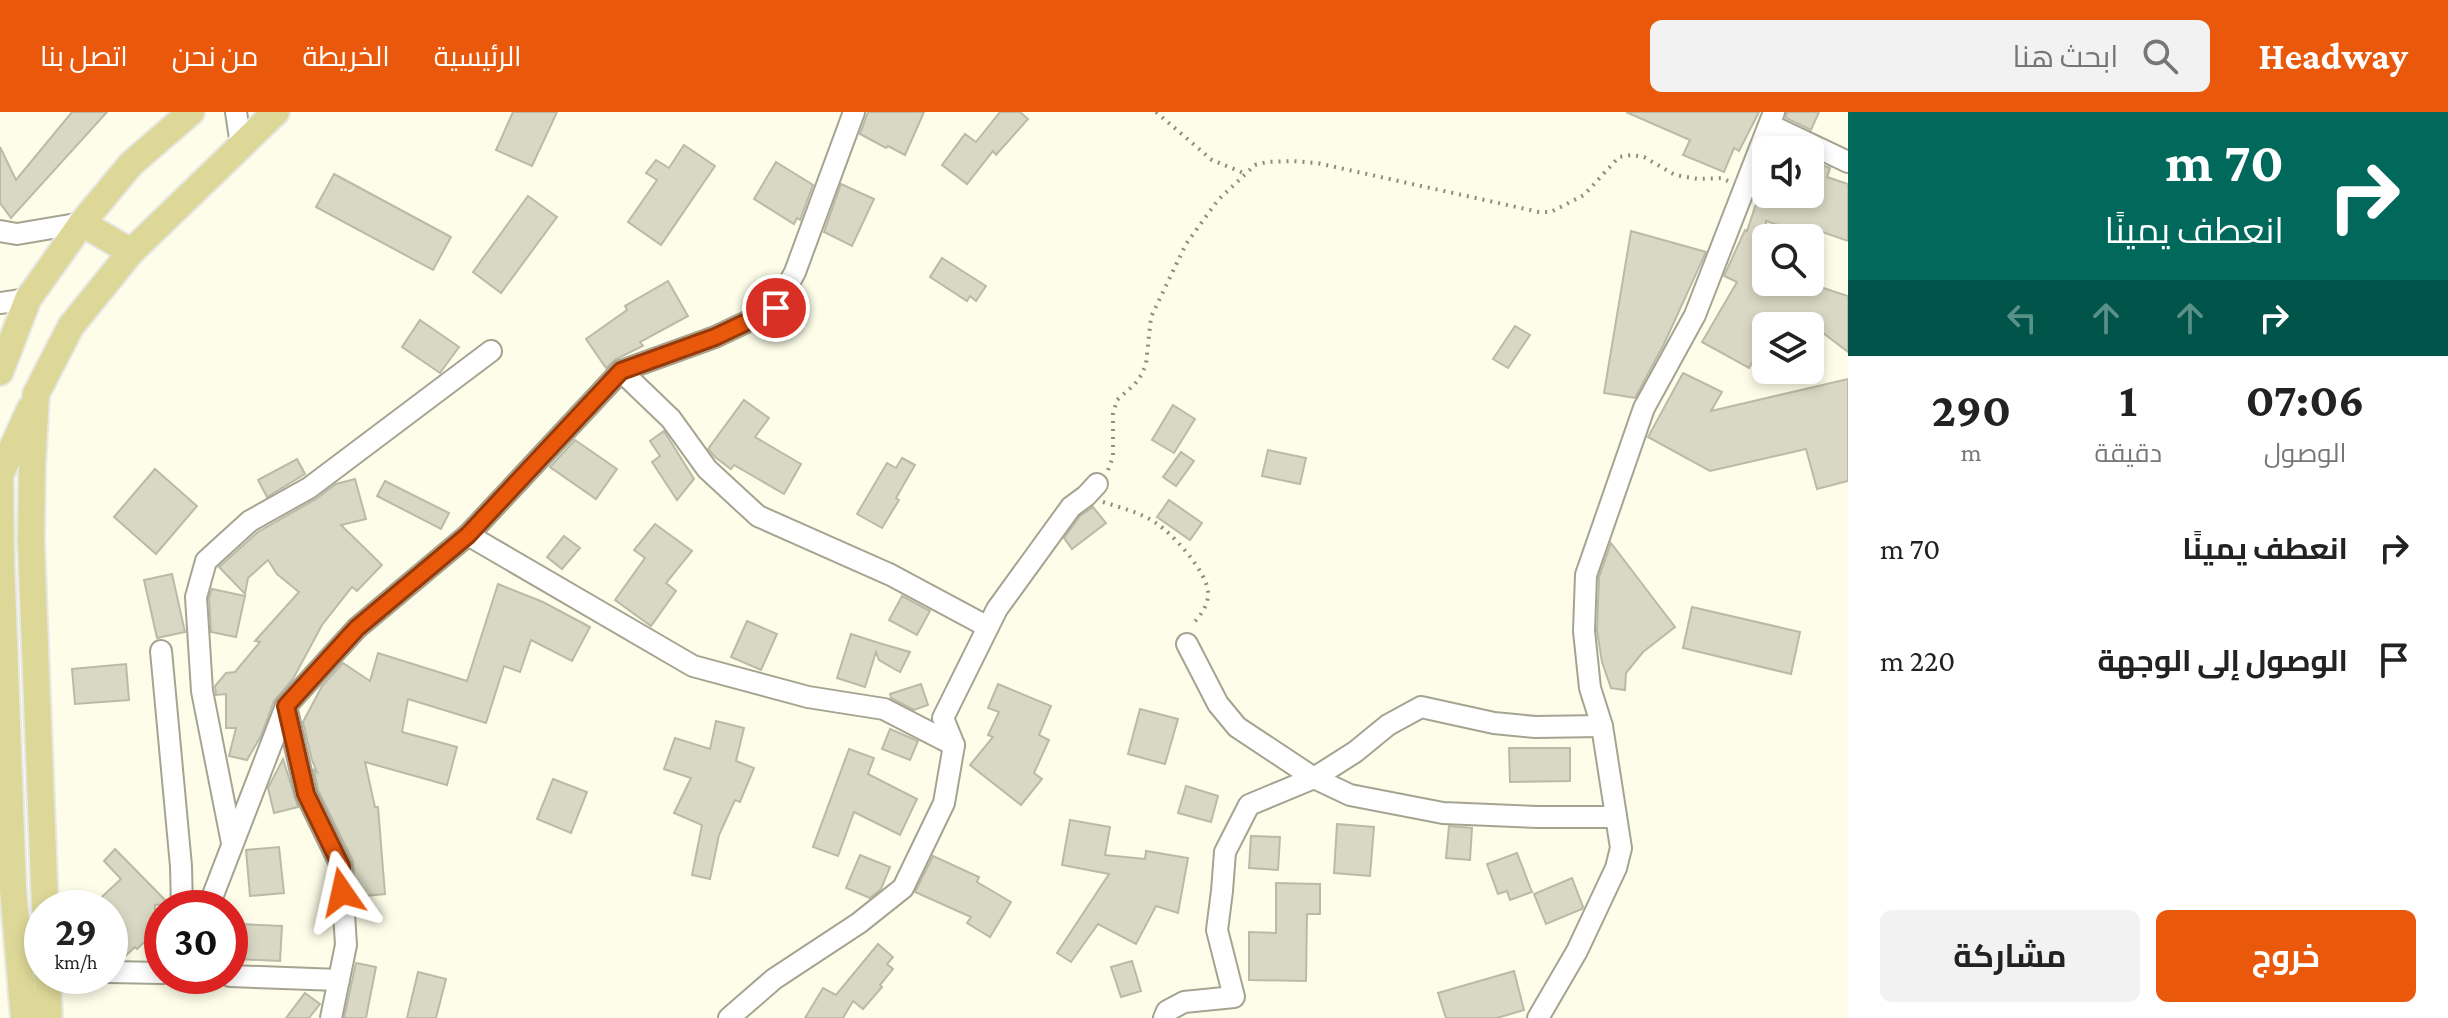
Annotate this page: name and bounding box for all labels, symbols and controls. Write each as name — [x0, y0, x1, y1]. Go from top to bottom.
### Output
search box — [1650, 20, 2210, 92]
icon: search — [2138, 34, 2182, 78]
text: Headway — [2258, 35, 2408, 77]
text: ابحث هنا — [2013, 40, 2118, 73]
text: اتصل بنا — [40, 41, 128, 72]
text: من نحن — [172, 41, 258, 72]
text: الخريطة — [302, 41, 390, 72]
text: الرئيسية — [434, 41, 522, 72]
text: 70 m — [2165, 131, 2284, 193]
map controls — [1752, 136, 1824, 384]
button: sound — [1752, 136, 1824, 208]
icon: right — [2312, 144, 2416, 248]
text: انعطف يمينًا — [2104, 211, 2284, 251]
button: search — [1752, 224, 1824, 296]
pin — [742, 274, 810, 342]
icon: arrive — [754, 286, 798, 330]
icon: left — [2000, 296, 2044, 340]
icon: ahead — [2084, 296, 2128, 340]
icon: ahead — [2168, 296, 2212, 340]
icon: right — [2252, 296, 2296, 340]
button: layers — [1752, 312, 1824, 384]
text: 1 — [2119, 373, 2137, 426]
text: 07:06 — [2246, 373, 2365, 426]
text: 290 — [1931, 383, 2011, 436]
text: m — [1961, 438, 1982, 467]
text: دقيقة — [2094, 439, 2162, 468]
text: الوصول — [2264, 439, 2346, 468]
icon: right — [2372, 526, 2416, 570]
text: 70 m — [1880, 532, 1940, 565]
text: انعطف يمينًا — [2182, 532, 2348, 565]
icon: arrive — [2372, 638, 2416, 682]
text: 220 m — [1880, 644, 1955, 677]
text: الوصول إلى الوجهة — [2097, 644, 2348, 677]
position arrow — [300, 850, 384, 934]
speed limit sign: 30 — [144, 890, 248, 994]
text: 29 — [55, 909, 97, 954]
button: مشاركة — [1880, 910, 2140, 1002]
button: خروج — [2156, 910, 2416, 1002]
text: km/h — [54, 951, 98, 973]

